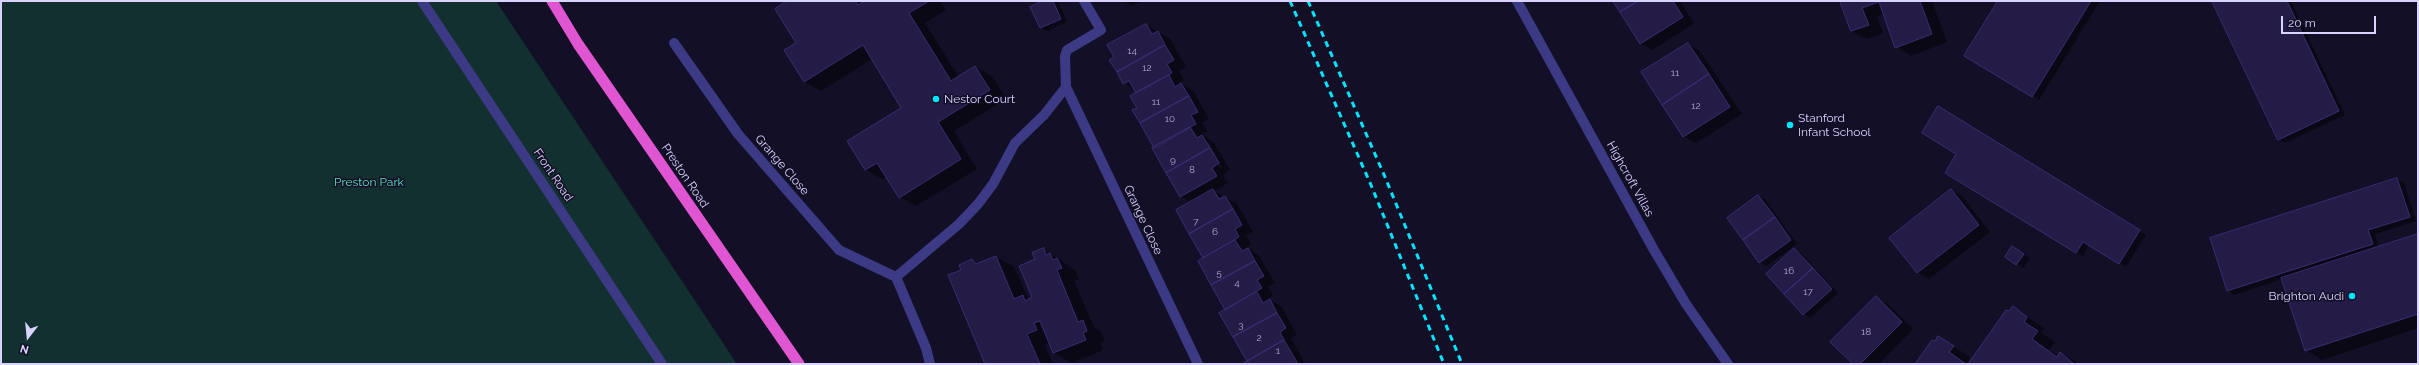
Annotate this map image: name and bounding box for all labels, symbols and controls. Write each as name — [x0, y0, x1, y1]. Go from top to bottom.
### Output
scale bar — [2283, 8, 2378, 34]
text: 20 m — [2288, 16, 2316, 30]
house number: 14 — [1127, 45, 1137, 57]
house number: 12 — [1142, 62, 1152, 74]
house number: 11 — [1671, 67, 1679, 79]
place label: Nestor Court — [944, 92, 1015, 106]
marker: Nestor Court — [931, 94, 941, 104]
house number: 11 — [1152, 96, 1160, 108]
house number: 12 — [1691, 100, 1701, 112]
place label: Stanford Infant School — [1798, 111, 1871, 139]
house number: 10 — [1165, 113, 1175, 125]
marker: Stanford Infant School — [1785, 120, 1795, 130]
street label: Grange Close — [752, 132, 812, 198]
street label: Highcroft Villas — [1603, 139, 1657, 219]
street label: Preston Road — [658, 141, 712, 211]
street label: Front Road — [530, 146, 576, 204]
house number: 9 — [1170, 154, 1176, 166]
house number: 8 — [1189, 164, 1195, 176]
park label: Preston Park — [334, 175, 404, 189]
street label: Grange Close — [1121, 183, 1165, 257]
house number: 7 — [1193, 216, 1199, 228]
house number: 6 — [1212, 226, 1218, 238]
house number: 16 — [1784, 265, 1794, 277]
house number: 5 — [1216, 267, 1222, 279]
house number: 4 — [1234, 277, 1240, 289]
house number: 17 — [1803, 286, 1813, 298]
place label: Brighton Audi — [2269, 289, 2344, 303]
marker: Brighton Audi — [2347, 291, 2357, 301]
north arrow — [8, 317, 48, 357]
house number: 3 — [1238, 319, 1244, 331]
house number: 18 — [1861, 326, 1871, 338]
house number: 2 — [1256, 332, 1262, 344]
text: N — [19, 342, 30, 356]
house number: 1 — [1276, 345, 1280, 357]

